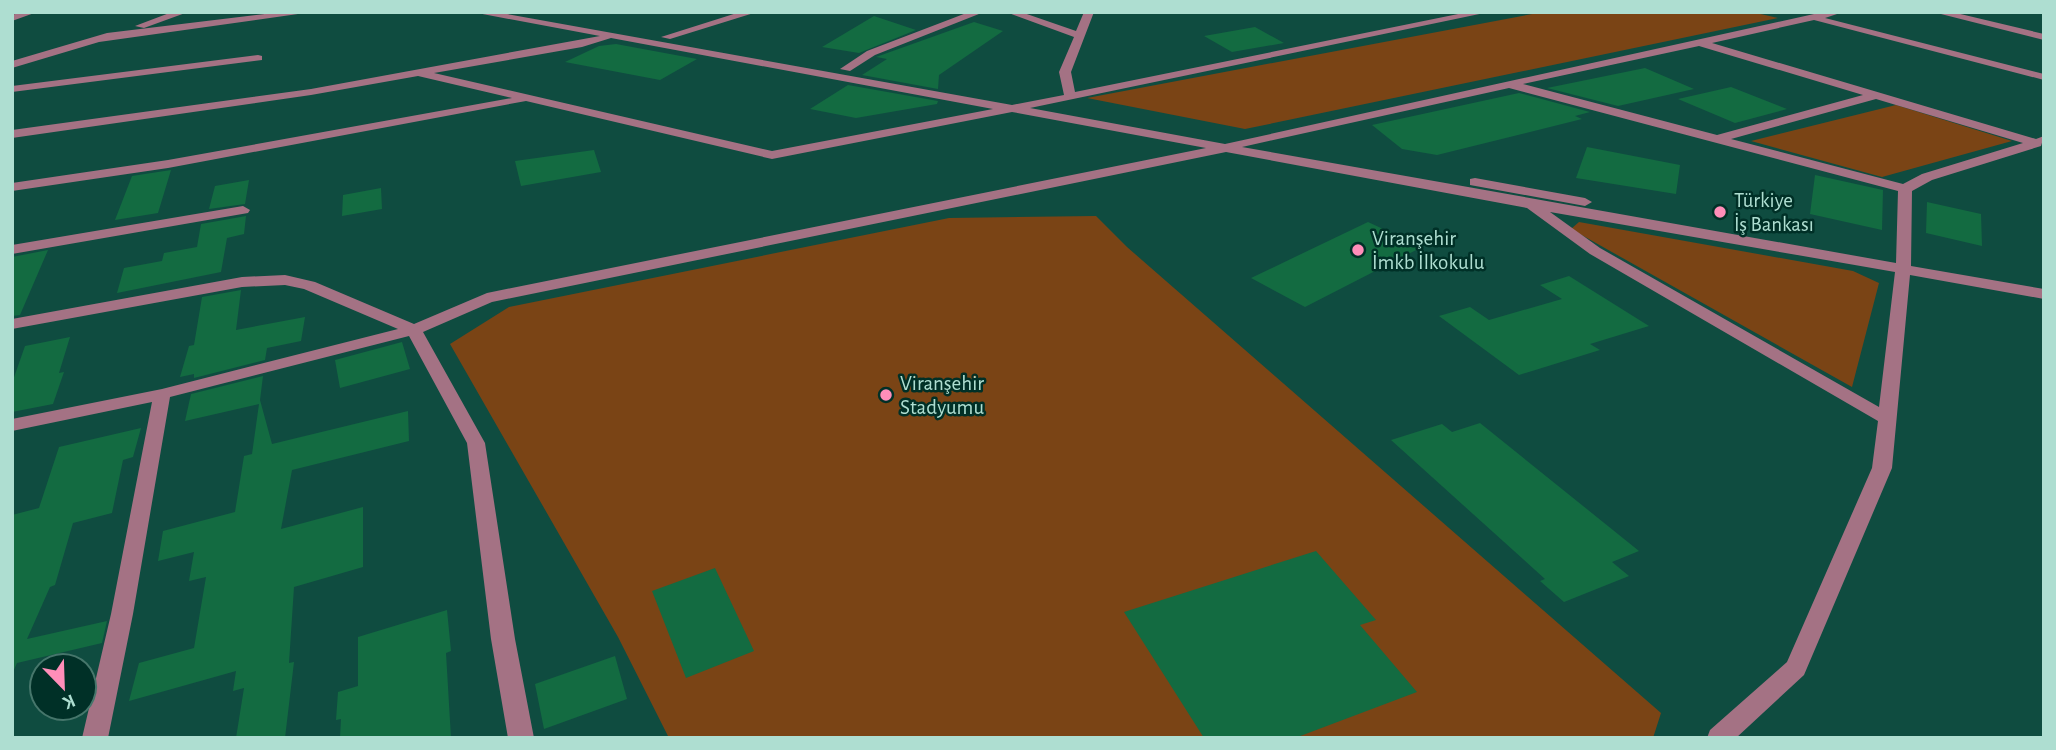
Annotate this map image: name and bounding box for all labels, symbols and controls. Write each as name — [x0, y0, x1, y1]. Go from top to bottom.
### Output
place label: Türkiye İş Bankası — [1734, 190, 1814, 235]
marker: Türkiye İş Bankası — [1712, 204, 1728, 220]
place label: Viranşehir İmkb İlkokulu — [1372, 228, 1485, 273]
marker: Viranşehir İmkb İlkokulu — [1350, 242, 1366, 258]
place label: Viranşehir Stadyumu — [900, 373, 984, 418]
marker: Viranşehir Stadyumu — [878, 387, 894, 403]
north arrow — [28, 652, 98, 722]
text: K — [59, 690, 78, 713]

